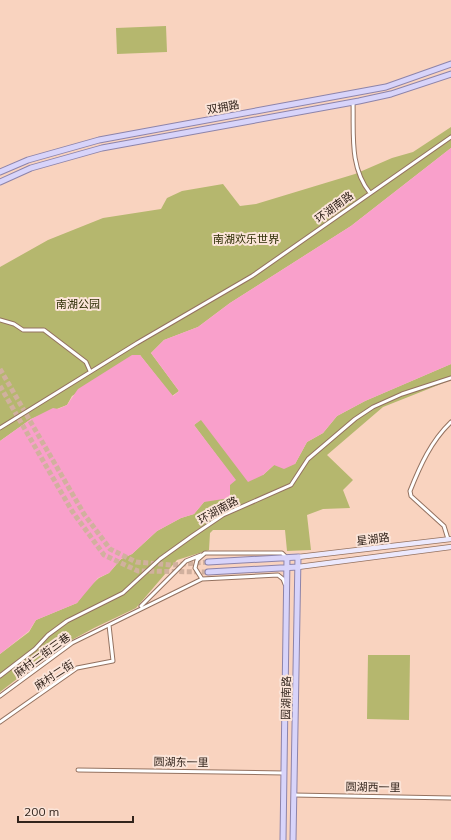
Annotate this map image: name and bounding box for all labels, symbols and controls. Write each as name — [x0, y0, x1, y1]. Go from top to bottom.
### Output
street label: 双拥路 — [206, 97, 240, 117]
street label: 环湖南路 — [312, 188, 356, 226]
park label: 南湖欢乐世界 — [213, 232, 280, 246]
park label: 南湖公园 — [56, 297, 100, 311]
street label: 环湖南路 — [195, 493, 241, 527]
street label: 星湖路 — [356, 530, 390, 548]
street label: 麻村二街三巷 — [11, 630, 73, 680]
street label: 麻村二街 — [32, 657, 76, 693]
street label: 园湖南路 — [279, 676, 293, 720]
street label: 圆湖东一里 — [153, 755, 209, 769]
street label: 圆湖西一里 — [345, 780, 401, 794]
scale bar — [18, 798, 133, 824]
text: 200 m — [24, 804, 59, 819]

